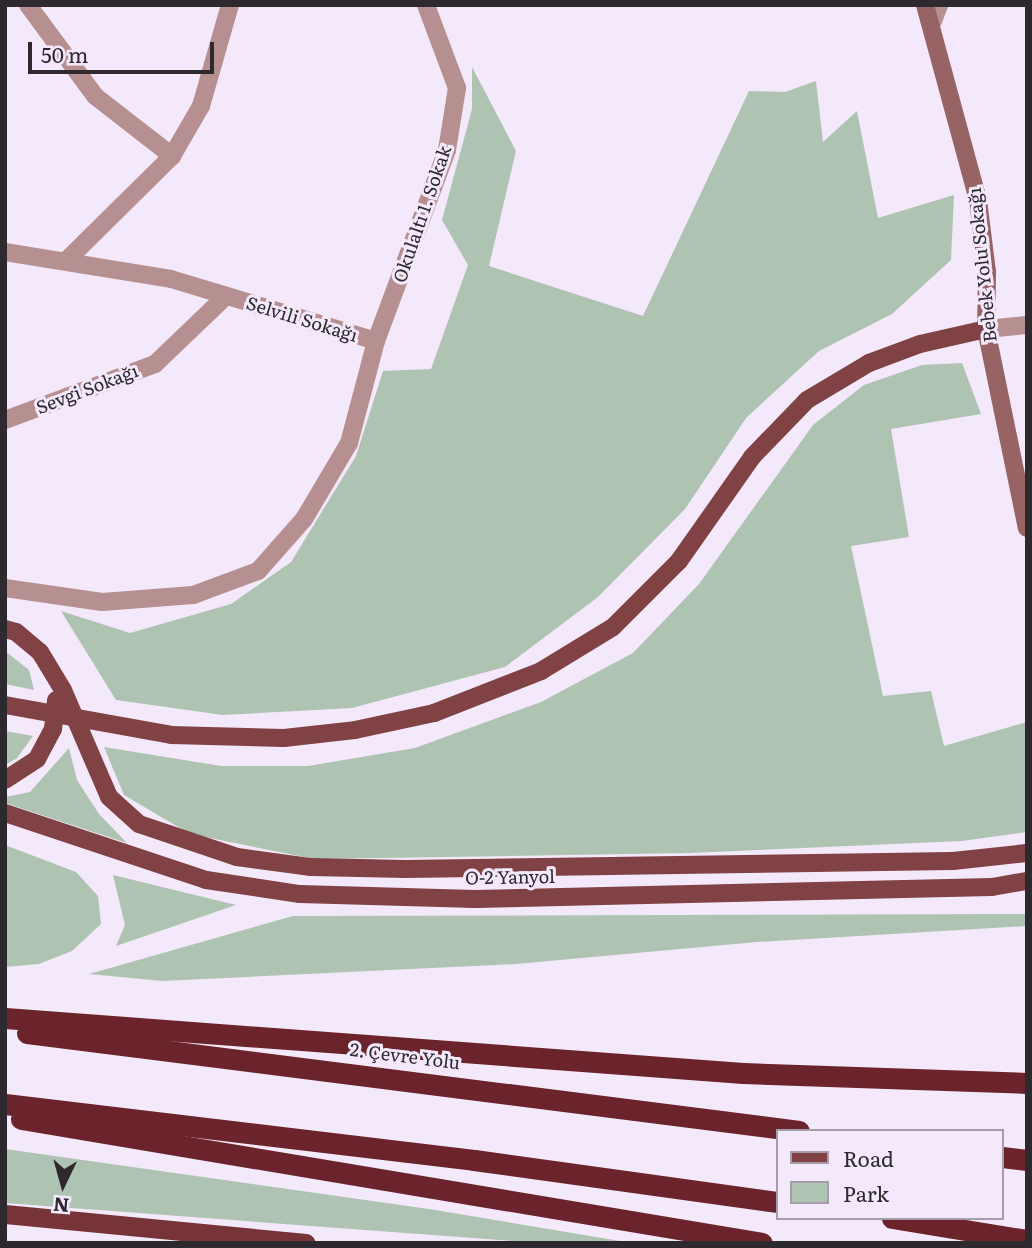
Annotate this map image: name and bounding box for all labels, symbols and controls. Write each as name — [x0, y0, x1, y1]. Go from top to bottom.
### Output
scale bar — [32, 28, 217, 72]
text: 50 m — [41, 38, 88, 69]
street label: Okulaltı 1. Sokak — [388, 143, 456, 285]
street label: Bebek Yolu Sokağı — [963, 187, 1001, 343]
street label: Selvili Sokağı — [244, 292, 360, 346]
street label: Sevgi Sokağı — [33, 360, 141, 418]
street label: O-2 Yanyol — [465, 865, 555, 889]
street label: 2. Çevre Yolu — [349, 1039, 461, 1073]
legend — [776, 1129, 1004, 1220]
text: Road — [843, 1142, 894, 1173]
north arrow — [28, 1150, 98, 1220]
text: Park — [843, 1177, 889, 1208]
text: N — [52, 1191, 70, 1221]

